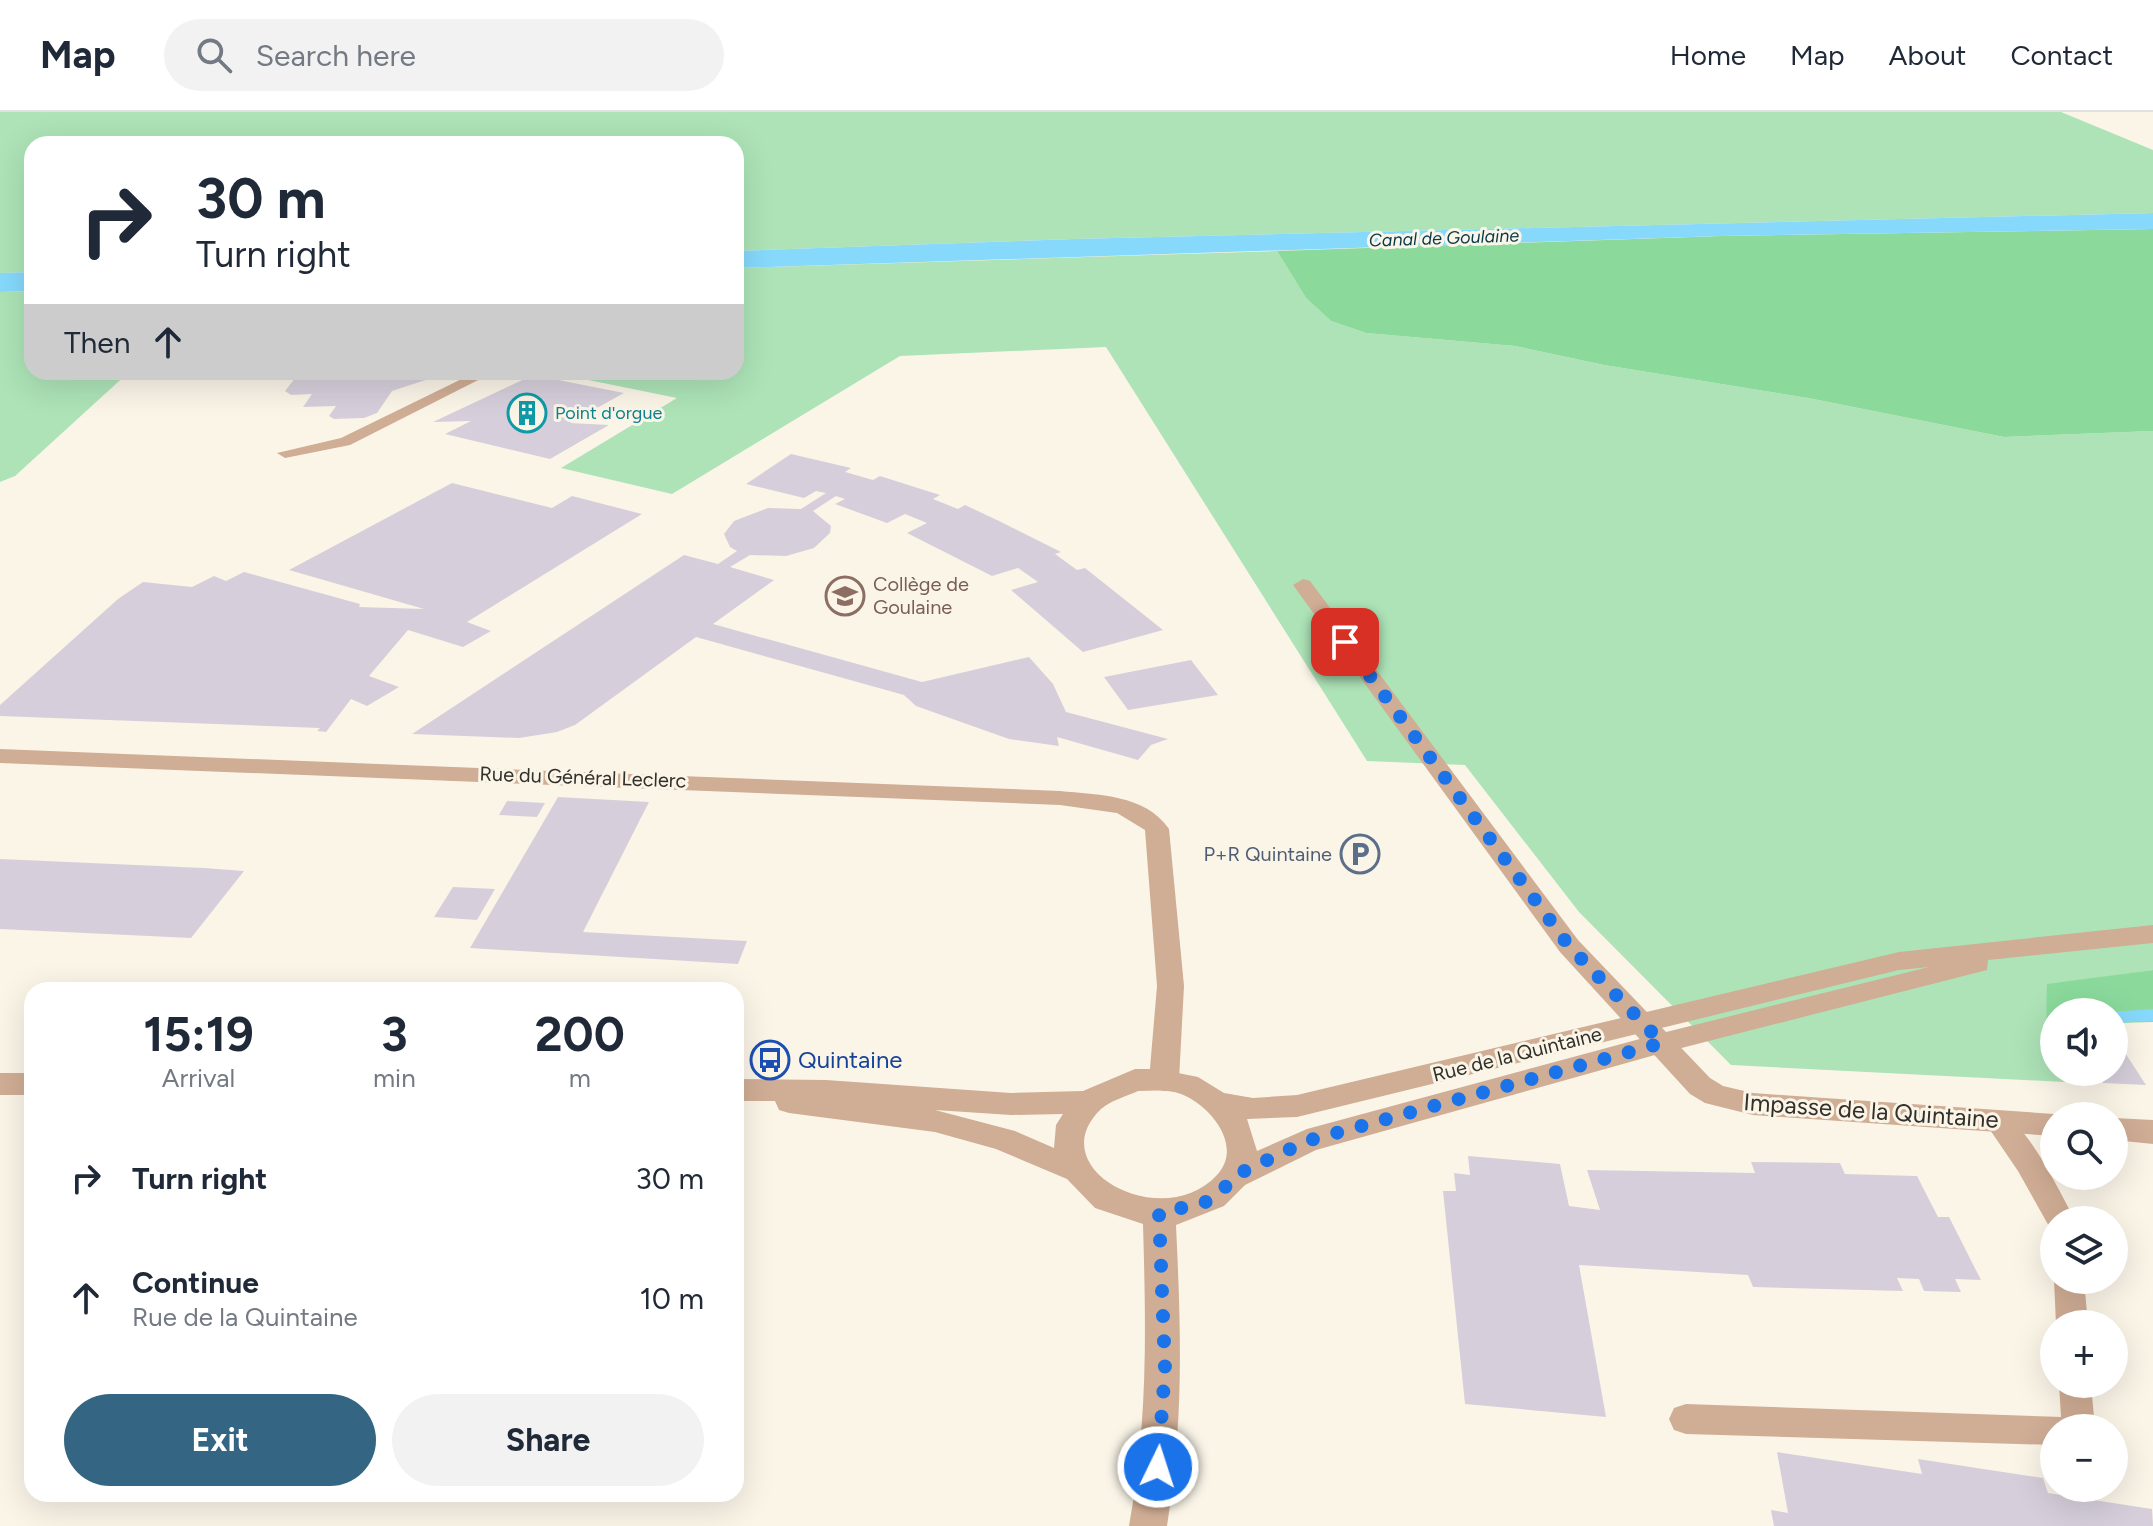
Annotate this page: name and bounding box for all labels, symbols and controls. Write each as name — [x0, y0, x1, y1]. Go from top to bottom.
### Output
search box — [164, 19, 724, 91]
text: Map — [40, 32, 116, 78]
icon: search — [192, 33, 236, 77]
text: Search here — [256, 37, 416, 74]
text: Home — [1670, 38, 1746, 72]
text: Map — [1790, 38, 1845, 72]
text: About — [1889, 38, 1966, 72]
text: Contact — [2010, 38, 2113, 72]
text: 30 m — [196, 165, 326, 232]
icon: right — [64, 168, 168, 272]
water label: Canal de Goulaine — [1369, 224, 1520, 252]
text: Turn right — [196, 233, 351, 276]
icon: ahead — [146, 320, 190, 364]
text: Then — [64, 324, 130, 361]
building icon: Point d'orgue — [506, 392, 548, 434]
place label: Point d'orgue — [555, 402, 662, 424]
place label: Collège de Goulaine — [873, 572, 969, 619]
school or university icon: Collège de Goulaine — [824, 575, 866, 617]
pin — [1311, 608, 1379, 676]
icon: arrive — [1323, 620, 1367, 664]
street label: Rue du Général Leclerc — [479, 761, 687, 793]
parking icon: P+R Quintaine — [1339, 833, 1381, 875]
place label: P+R Quintaine — [1204, 842, 1332, 866]
map controls — [2040, 998, 2128, 1502]
button: sound — [2040, 998, 2128, 1086]
text: 15:19 — [143, 1005, 254, 1063]
text: 3 — [381, 1005, 408, 1063]
text: 200 — [535, 1005, 625, 1063]
street label: Rue de la Quintaine — [1430, 1021, 1604, 1087]
bus stop icon: Quintaine — [749, 1039, 791, 1081]
place label: Quintaine — [798, 1045, 902, 1074]
text: Arrival — [162, 1062, 235, 1094]
text: min — [373, 1062, 416, 1094]
text: m — [569, 1062, 591, 1094]
street label: Impasse de la Quintaine — [1742, 1087, 2000, 1134]
button: search — [2040, 1102, 2128, 1190]
icon: right — [64, 1156, 108, 1200]
text: Turn right — [132, 1160, 267, 1197]
text: 30 m — [636, 1160, 704, 1197]
button: layers — [2040, 1206, 2128, 1294]
text: Continue — [132, 1264, 259, 1301]
icon: ahead — [64, 1276, 108, 1320]
text: 10 m — [639, 1280, 704, 1317]
text: Rue de la Quintaine — [132, 1301, 358, 1333]
button: + — [2040, 1310, 2128, 1398]
button: Exit — [64, 1394, 376, 1486]
button: Share — [392, 1394, 704, 1486]
button: − — [2040, 1414, 2128, 1502]
position arrow — [1116, 1425, 1200, 1509]

